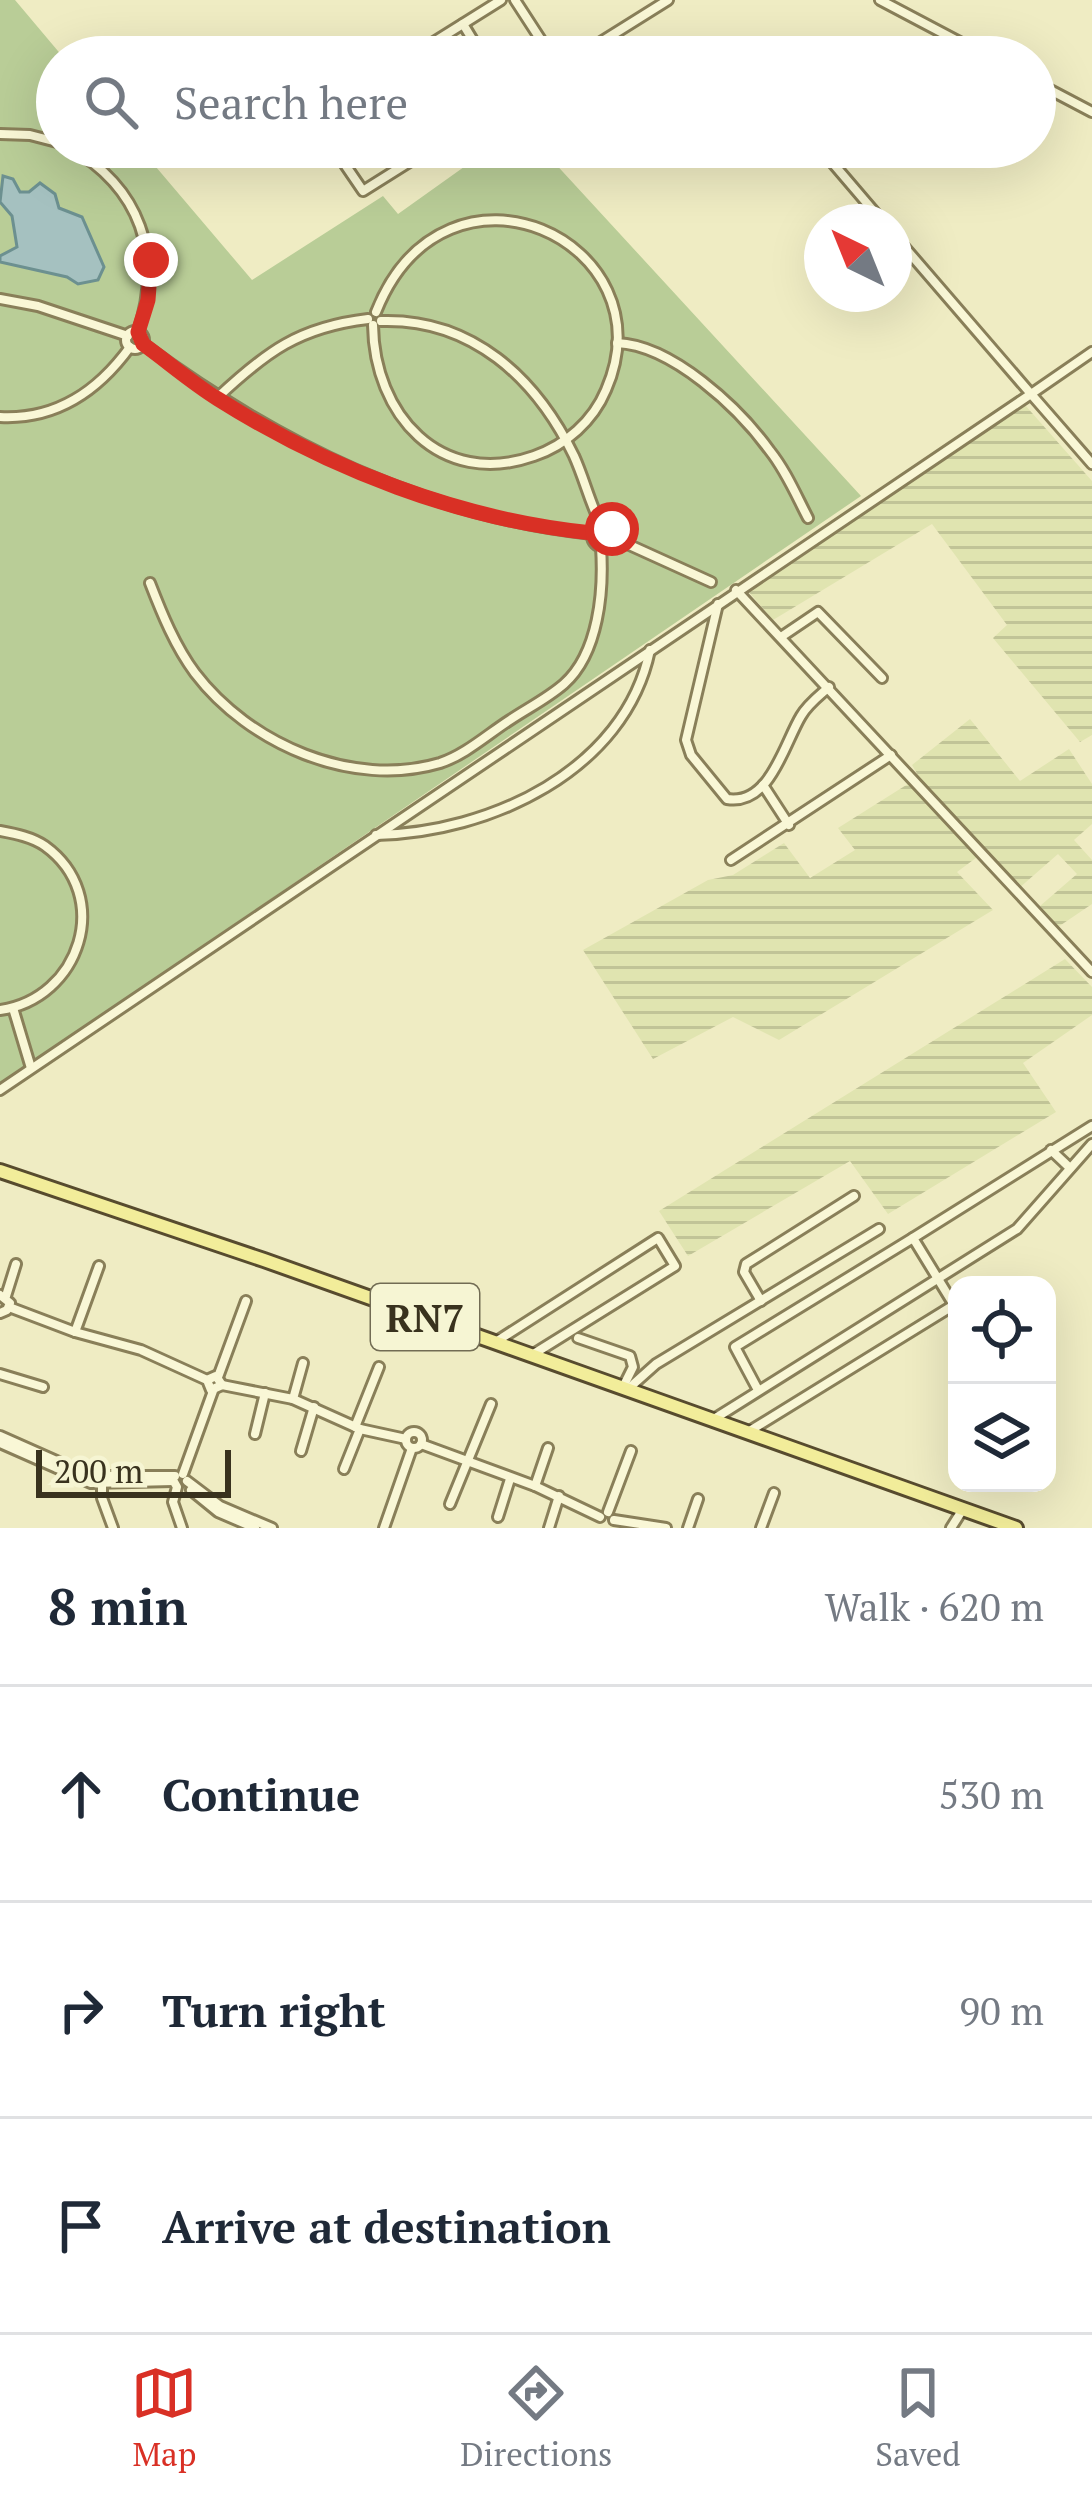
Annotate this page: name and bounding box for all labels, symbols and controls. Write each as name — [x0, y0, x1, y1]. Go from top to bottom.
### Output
search box — [36, 36, 1056, 168]
icon: search — [78, 69, 144, 135]
text: Search here — [174, 72, 408, 132]
north arrow — [804, 204, 912, 312]
route end — [124, 233, 178, 287]
route start — [585, 502, 639, 556]
map controls — [948, 1276, 1056, 1492]
button: locate — [948, 1276, 1056, 1384]
road number: RN7 — [371, 1284, 479, 1350]
button: layers — [948, 1384, 1056, 1492]
scale bar — [36, 1444, 231, 1497]
text: 200 m — [54, 1449, 143, 1492]
text: 8 min — [48, 1572, 188, 1640]
text: Walk · 620 m — [825, 1580, 1044, 1632]
icon: ahead — [48, 1761, 114, 1827]
text: Continue — [162, 1764, 360, 1824]
text: 530 m — [939, 1768, 1044, 1820]
icon: right — [48, 1977, 114, 2043]
text: Turn right — [162, 1980, 386, 2040]
text: 90 m — [959, 1984, 1044, 2036]
icon: arrive — [48, 2193, 114, 2259]
text: Arrive at destination — [162, 2196, 611, 2256]
tab: Map — [131, 2360, 197, 2475]
tab: Directions — [460, 2360, 612, 2475]
tab: Saved — [875, 2360, 961, 2475]

